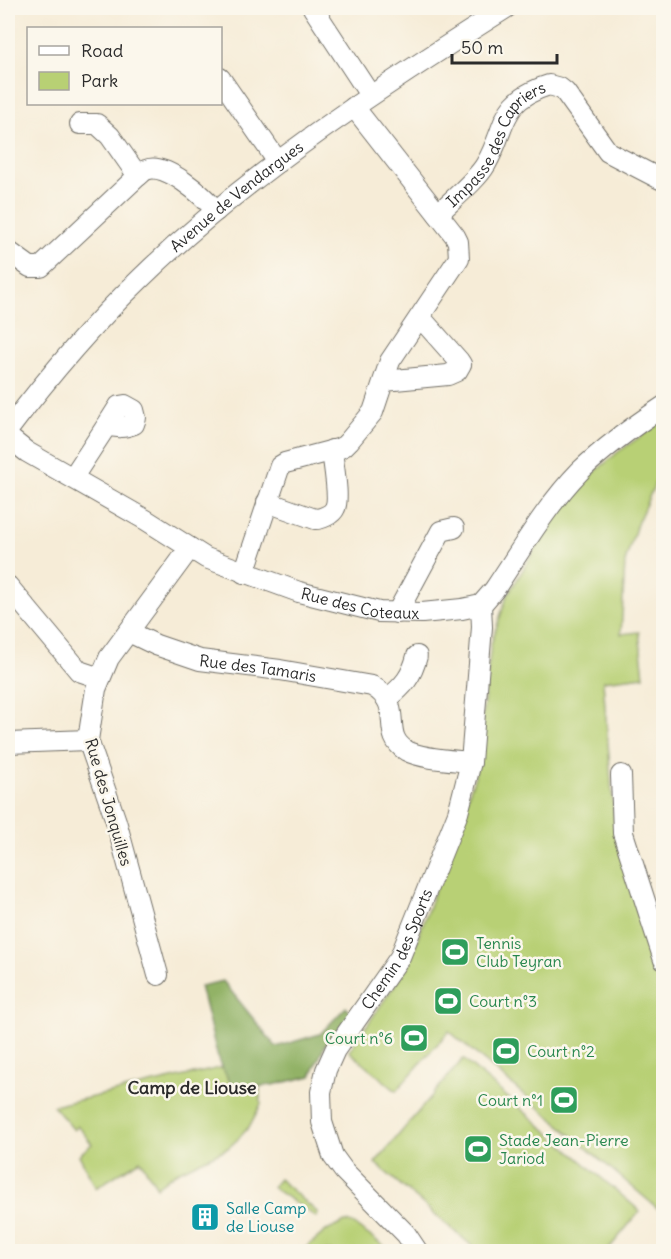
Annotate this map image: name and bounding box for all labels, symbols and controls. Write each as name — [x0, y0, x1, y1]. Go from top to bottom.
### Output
legend — [27, 27, 222, 105]
scale bar — [452, 27, 557, 65]
text: 50 m — [461, 36, 503, 59]
text: Road — [81, 39, 124, 62]
text: Park — [81, 69, 118, 92]
street label: Impasse des Capriers — [442, 77, 548, 211]
street label: Avenue de Vendargues — [166, 136, 307, 256]
street label: Rue des Coteaux — [299, 583, 420, 623]
street label: Rue des Tamaris — [198, 650, 318, 686]
street label: Rue des Jonquilles — [81, 736, 137, 868]
street label: Chemin des Sports — [357, 886, 437, 1013]
place label: Tennis Club Teyran — [476, 933, 562, 971]
sports icon: Tennis Club Teyran — [439, 936, 471, 968]
sports icon: Court n°3 — [432, 985, 464, 1017]
place label: Court n°3 — [469, 991, 537, 1011]
sports icon: Court n°6 — [398, 1022, 430, 1054]
place label: Court n°6 — [325, 1028, 393, 1048]
sports icon: Court n°2 — [490, 1035, 522, 1067]
place label: Court n°2 — [527, 1041, 595, 1061]
district label: Camp de Liouse — [127, 1076, 257, 1099]
sports icon: Court n°1 — [548, 1084, 580, 1116]
place label: Court n°1 — [478, 1090, 543, 1110]
place label: Stade Jean-Pierre Jariod — [499, 1130, 629, 1168]
sports icon: Stade Jean-Pierre Jariod — [462, 1133, 494, 1165]
place label: Salle Camp de Liouse — [226, 1198, 306, 1236]
building icon: Salle Camp de Liouse — [189, 1201, 221, 1233]

